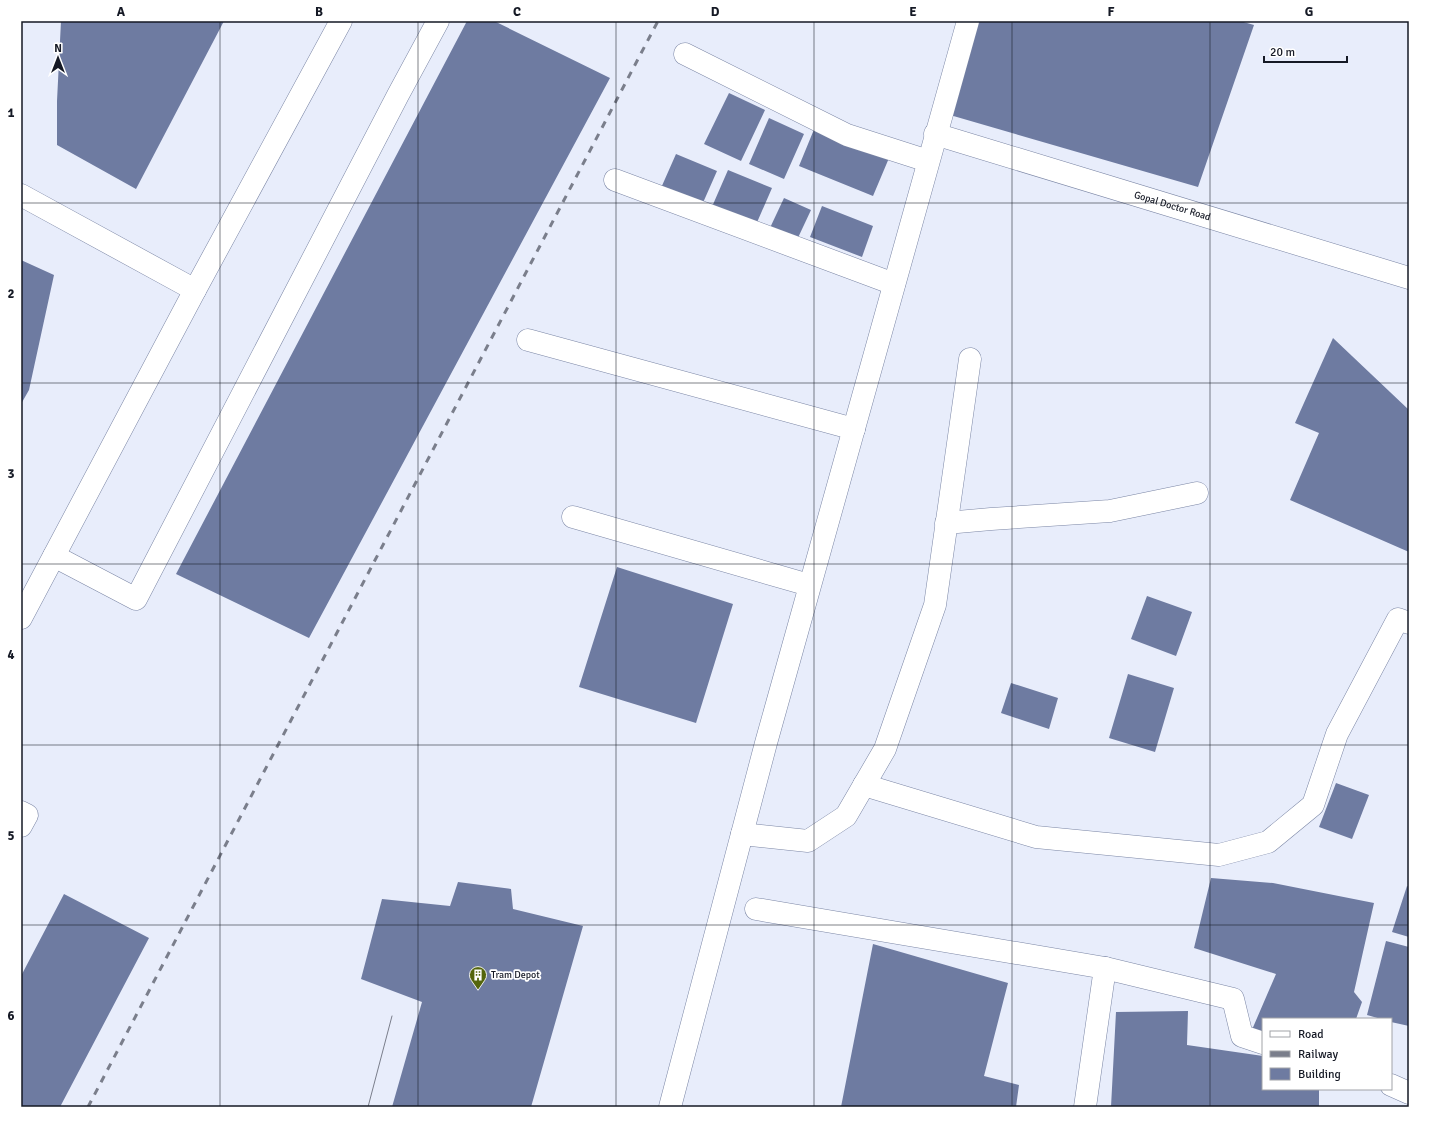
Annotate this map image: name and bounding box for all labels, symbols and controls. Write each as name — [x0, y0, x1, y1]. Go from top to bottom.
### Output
text: A — [117, 4, 126, 20]
text: B — [315, 4, 323, 20]
text: C — [513, 4, 521, 20]
text: D — [711, 4, 720, 20]
text: E — [909, 4, 917, 20]
text: F — [1108, 4, 1115, 20]
text: G — [1305, 4, 1313, 20]
north arrow — [38, 38, 78, 78]
scale bar — [1264, 38, 1347, 64]
text: N — [54, 42, 62, 55]
text: 20 m — [1270, 45, 1295, 60]
text: 1 — [7, 105, 15, 121]
street label: Gopal Doctor Road — [1133, 189, 1212, 223]
text: 2 — [7, 286, 15, 302]
text: 3 — [7, 466, 15, 482]
text: 4 — [7, 647, 15, 663]
text: 5 — [7, 828, 15, 844]
building icon: Tram Depot — [468, 965, 488, 990]
place label: Tram Depot — [491, 969, 540, 981]
text: 6 — [7, 1008, 15, 1024]
legend — [1262, 1018, 1392, 1090]
text: Road — [1298, 1027, 1324, 1042]
text: Railway — [1298, 1047, 1338, 1062]
text: Building — [1298, 1067, 1341, 1082]

